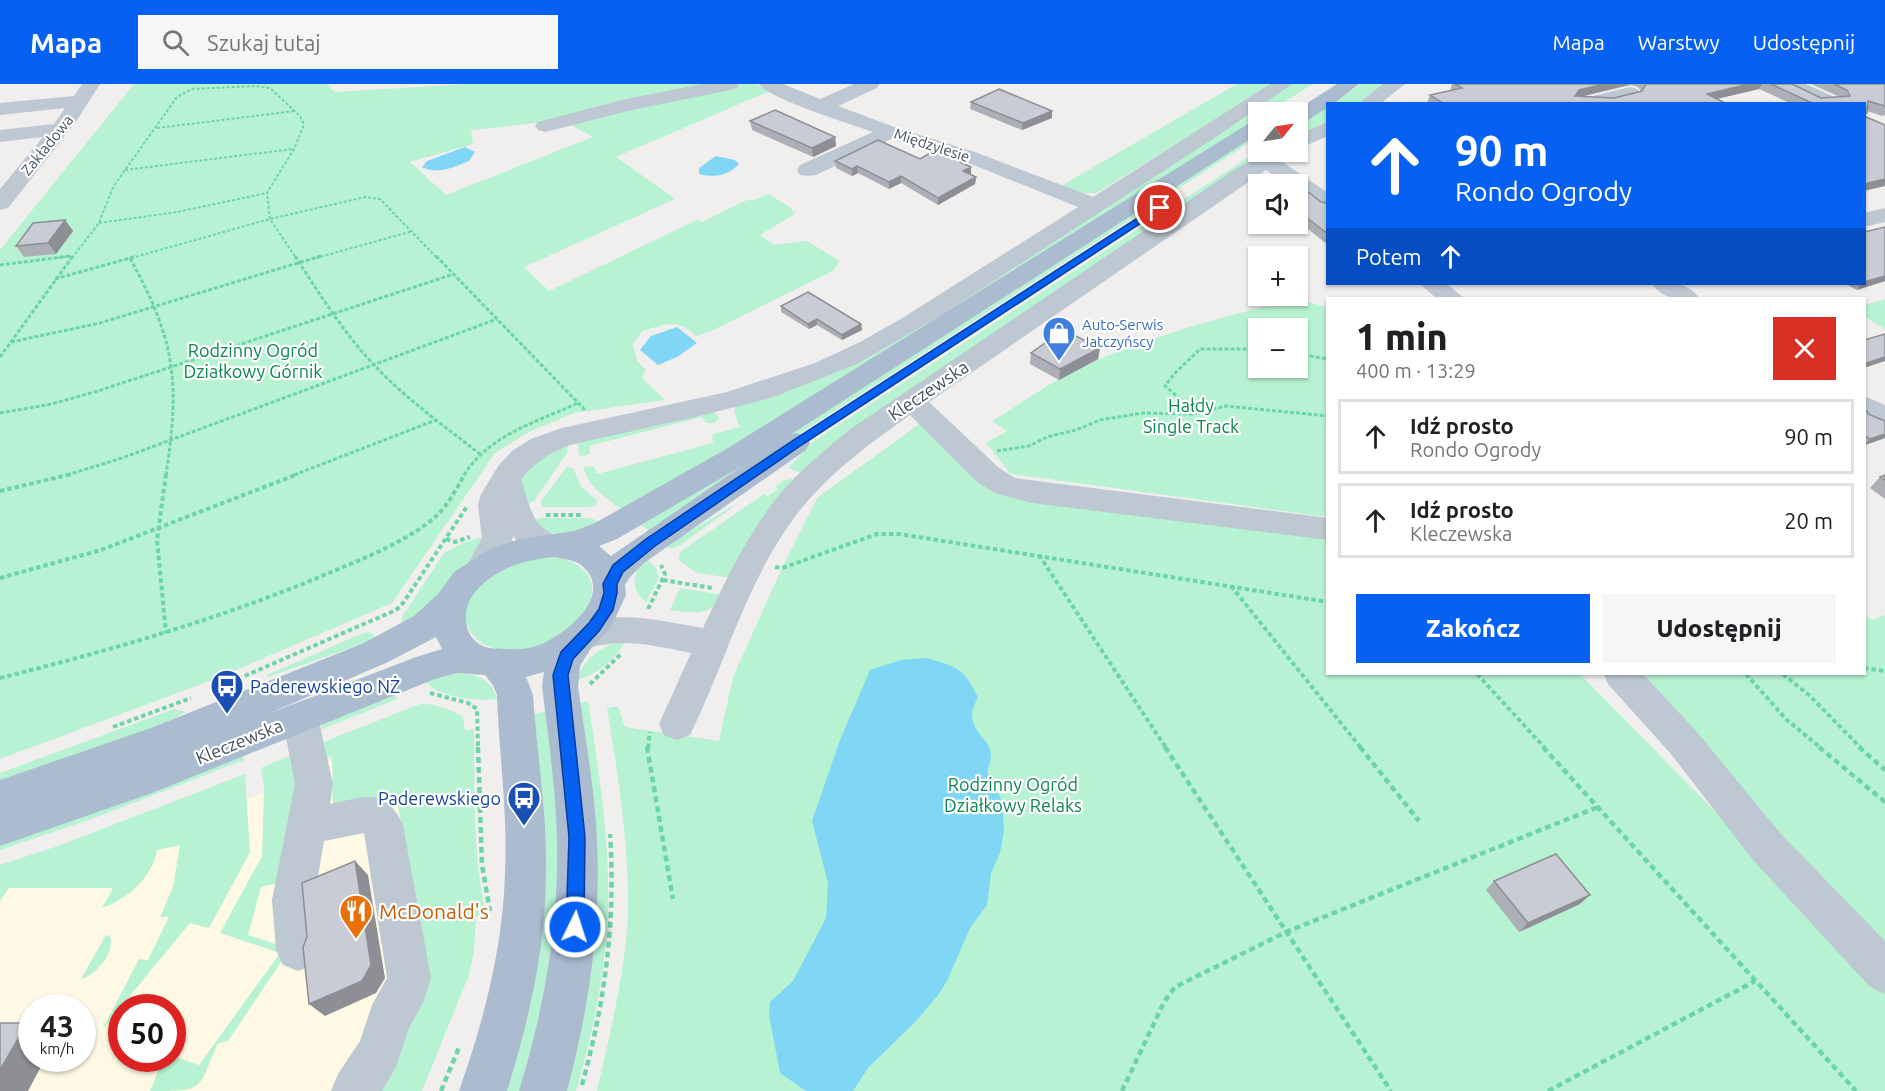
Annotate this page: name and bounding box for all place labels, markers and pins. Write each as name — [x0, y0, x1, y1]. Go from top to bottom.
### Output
pin — [1134, 182, 1185, 233]
shop icon: Auto-Serwis Jatczyńscy — [1041, 315, 1077, 362]
place label: Auto-Serwis Jatczyńscy — [1082, 316, 1163, 350]
bus stop icon: Paderewskiego NŻ — [209, 668, 245, 715]
place label: Paderewskiego NŻ — [250, 676, 400, 696]
bus stop icon: Paderewskiego — [506, 780, 542, 827]
place label: Paderewskiego — [378, 788, 501, 808]
restaurant icon: McDonald's — [338, 893, 374, 940]
place label: McDonald's — [379, 899, 489, 923]

